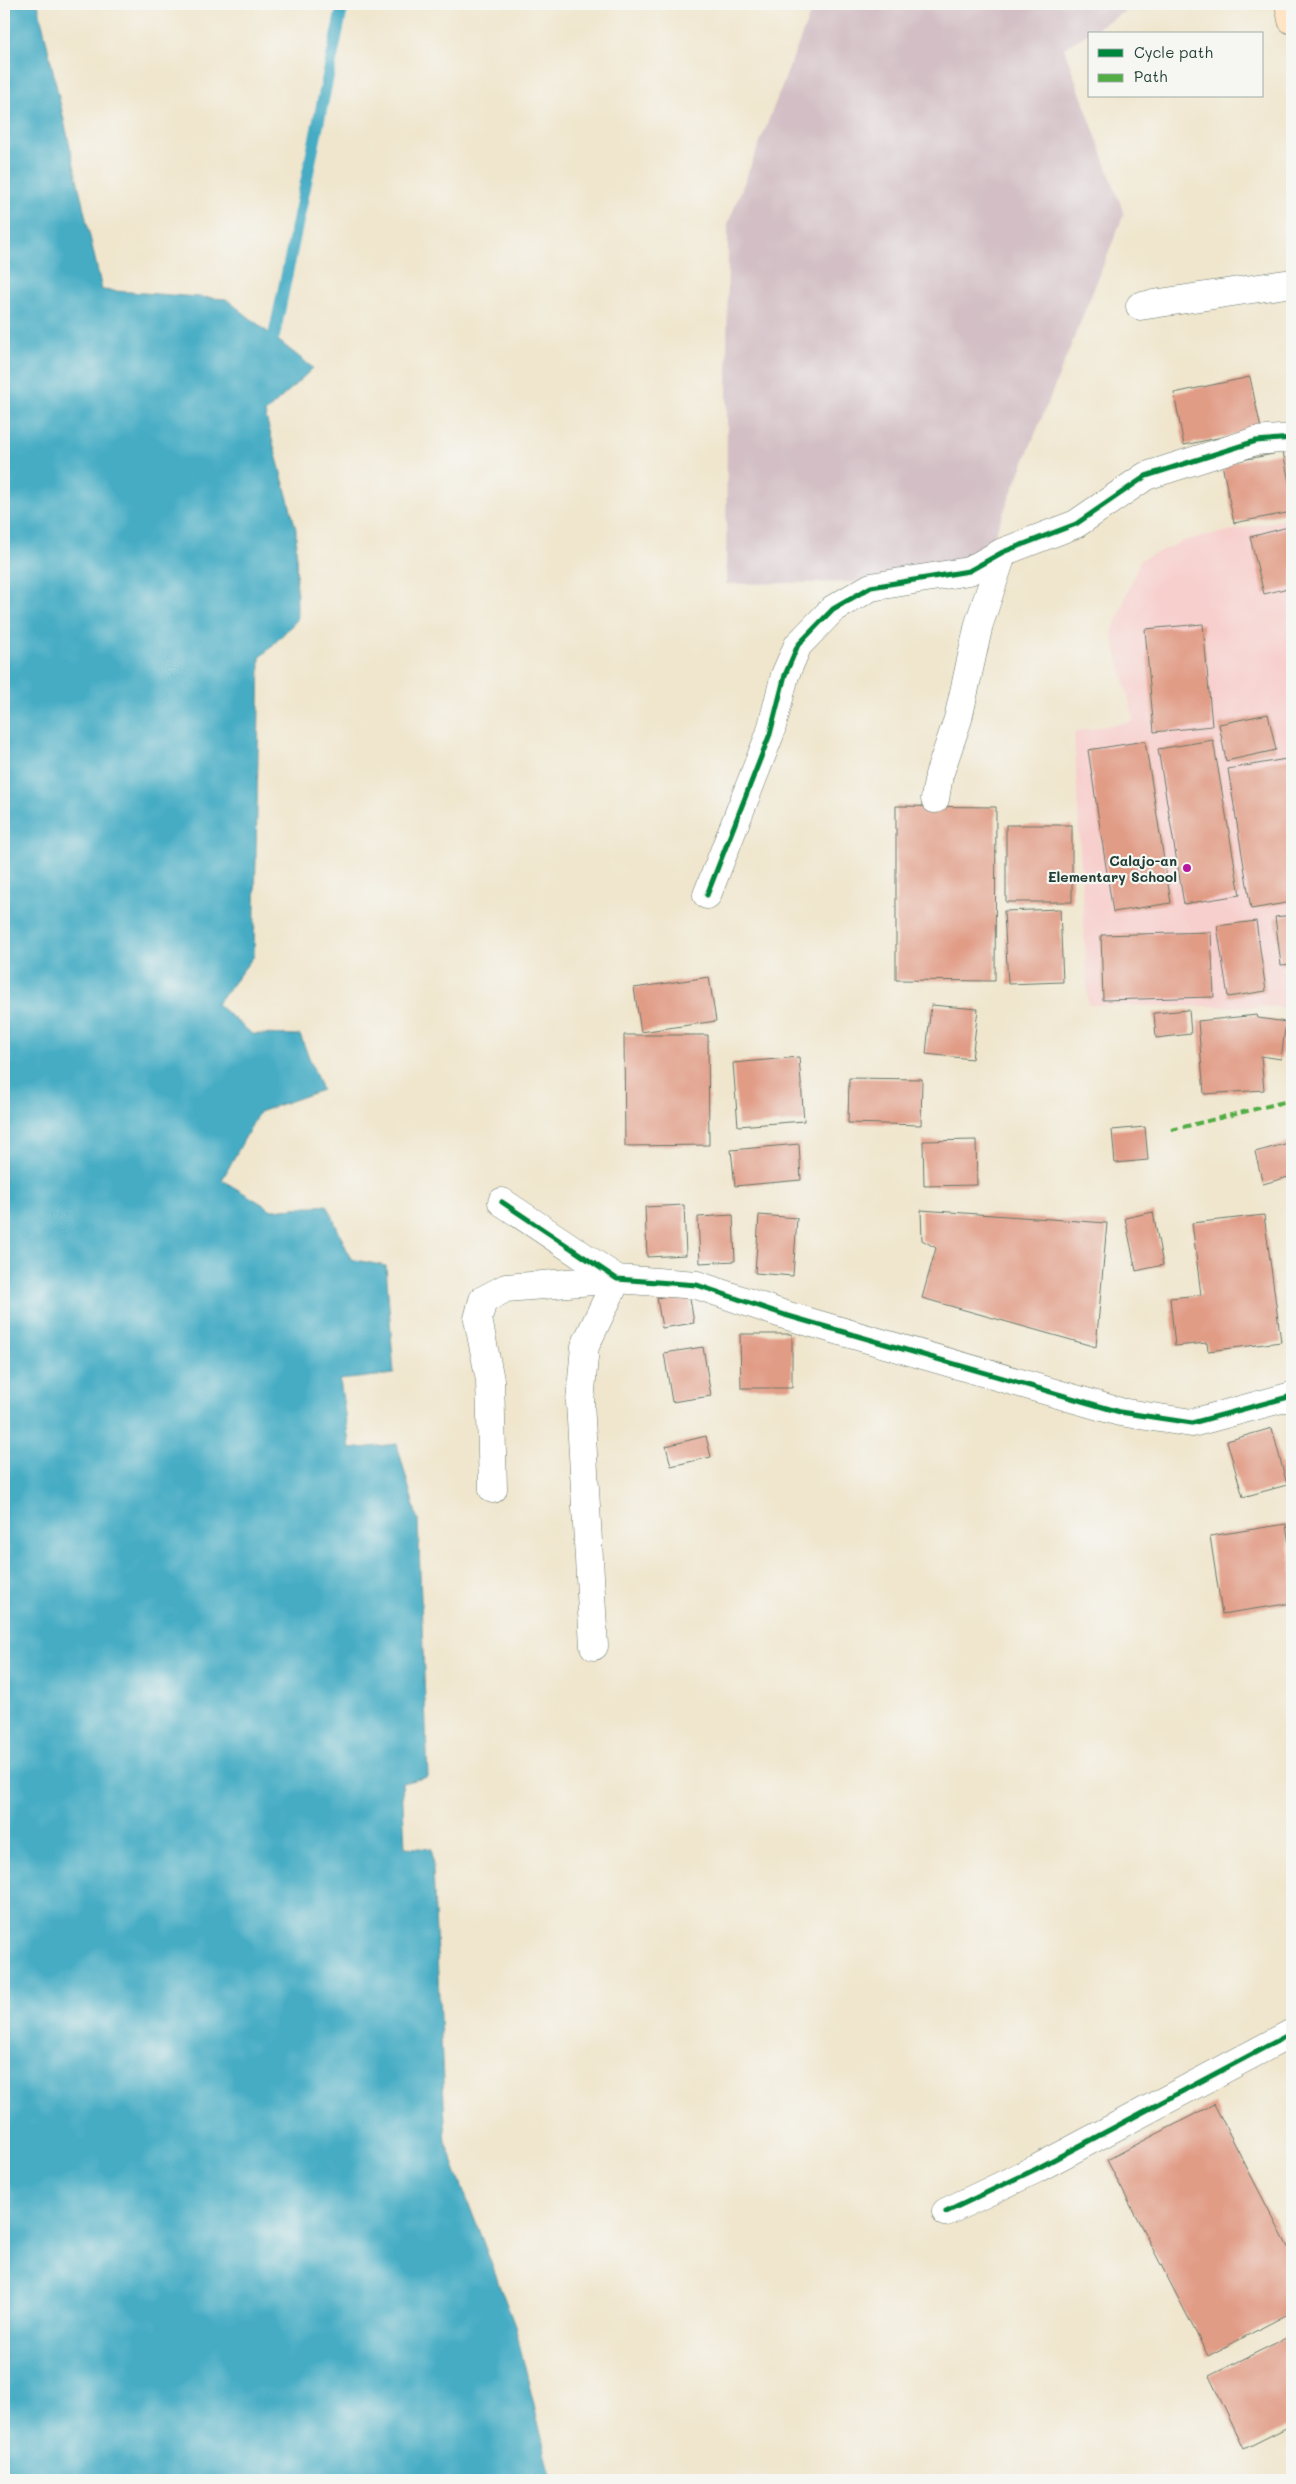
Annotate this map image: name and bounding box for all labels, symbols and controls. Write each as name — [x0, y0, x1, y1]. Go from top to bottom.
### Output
legend — [1088, 32, 1264, 98]
text: Cycle path — [1134, 42, 1213, 62]
text: Path — [1134, 66, 1168, 86]
place label: Calajo-an Elementary School — [1048, 851, 1177, 886]
marker: Calajo-an Elementary School — [1181, 862, 1193, 874]

